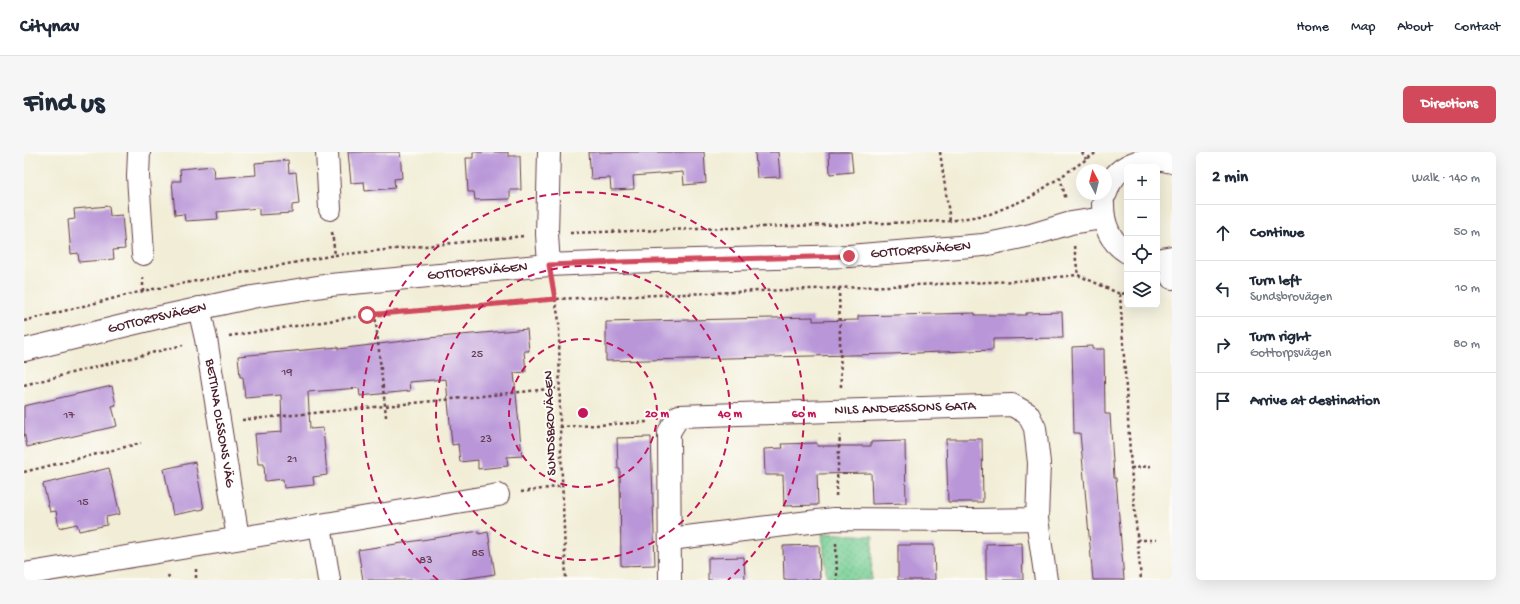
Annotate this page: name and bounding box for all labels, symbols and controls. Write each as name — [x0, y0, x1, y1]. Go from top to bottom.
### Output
text: Citynav — [20, 16, 79, 39]
text: Home — [1297, 19, 1329, 36]
text: Map — [1351, 19, 1375, 36]
text: About — [1397, 19, 1433, 36]
text: Contact — [1455, 19, 1500, 36]
button: Directions — [1403, 86, 1496, 123]
text: Find us — [24, 88, 104, 121]
north arrow — [1076, 164, 1112, 200]
map controls — [1124, 164, 1160, 308]
button: + — [1124, 164, 1160, 200]
text: 2 min — [1212, 168, 1248, 188]
text: Walk · 140 m — [1412, 171, 1480, 186]
button: − — [1124, 200, 1160, 236]
icon: ahead — [1212, 222, 1234, 244]
text: Continue — [1250, 224, 1304, 242]
text: 50 m — [1453, 225, 1480, 240]
button: locate — [1124, 236, 1160, 272]
street label: GOTTORPSVÄGEN — [870, 238, 972, 263]
route end — [840, 247, 858, 265]
street label: GOTTORPSVÄGEN — [426, 258, 528, 285]
button: layers — [1124, 272, 1160, 308]
text: Turn left — [1250, 272, 1301, 290]
icon: left — [1212, 278, 1234, 300]
text: 10 m — [1455, 281, 1480, 296]
text: Sundsbrovägen — [1250, 290, 1332, 305]
street label: GOTTORPSVÄGEN — [106, 299, 208, 338]
route start — [358, 306, 376, 324]
text: Turn right — [1250, 328, 1310, 346]
icon: right — [1212, 334, 1234, 356]
text: 80 m — [1453, 337, 1480, 352]
text: Gottorpsvägen — [1250, 346, 1331, 361]
house number: 25 — [471, 348, 483, 362]
street label: BETTINA OLSSONS VÄG — [201, 357, 238, 490]
house number: 19 — [281, 366, 292, 380]
street label: SUNDSBROVÄGEN — [541, 370, 561, 476]
icon: arrive — [1212, 390, 1234, 412]
text: Arrive at destination — [1250, 392, 1380, 410]
street label: NILS ANDERSSONS GATA — [834, 398, 977, 419]
centre of rings — [576, 406, 590, 420]
text: 20 m — [645, 408, 670, 422]
text: 40 m — [717, 408, 742, 422]
text: 60 m — [792, 408, 817, 422]
house number: 17 — [62, 409, 75, 423]
house number: 23 — [480, 433, 492, 447]
house number: 21 — [287, 453, 298, 467]
house number: 15 — [76, 496, 89, 510]
house number: 85 — [472, 547, 484, 561]
house number: 83 — [420, 554, 432, 568]

